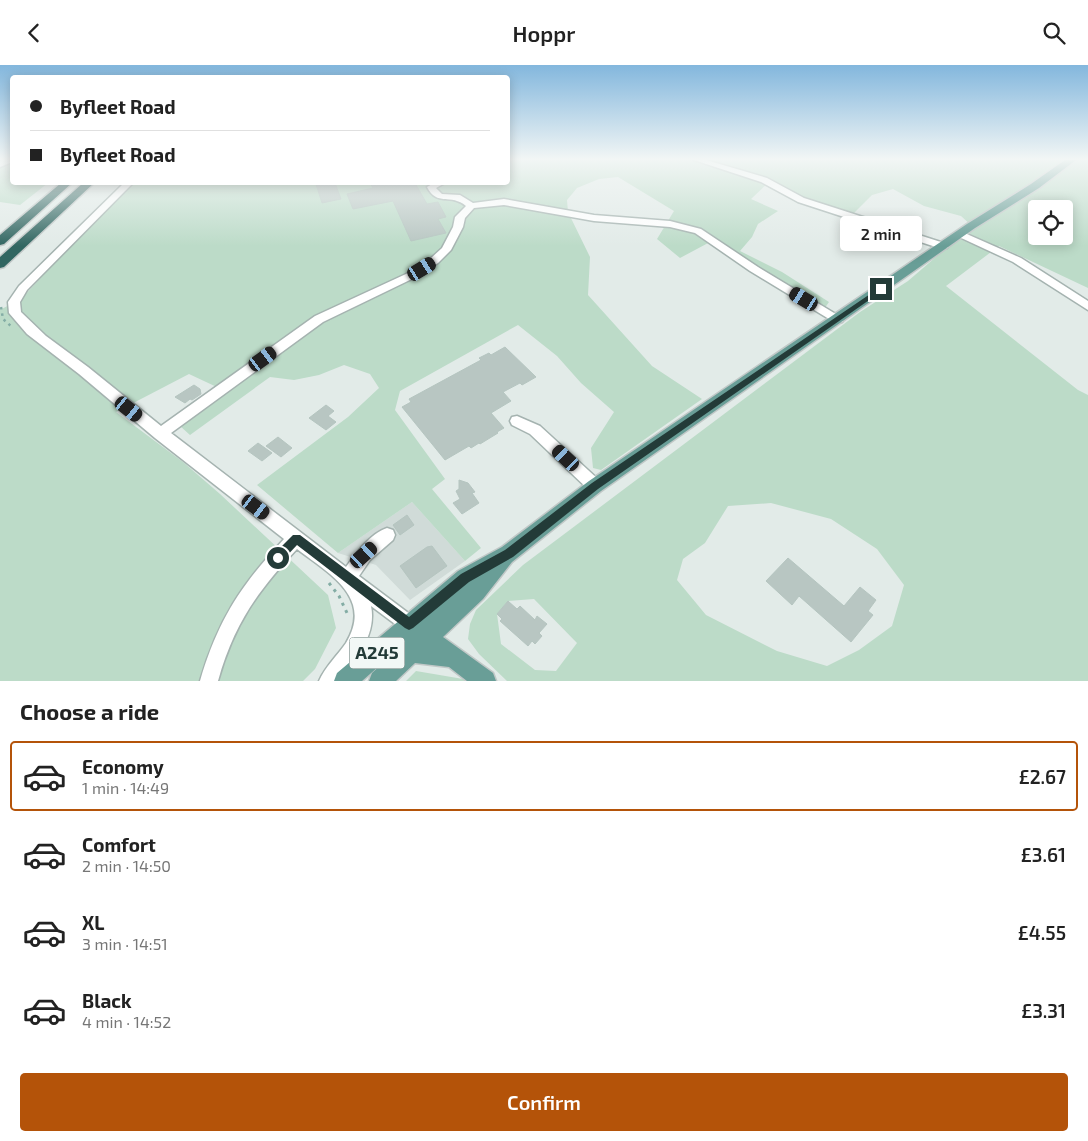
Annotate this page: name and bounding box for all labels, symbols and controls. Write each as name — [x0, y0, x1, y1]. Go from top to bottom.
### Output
icon: back — [20, 19, 48, 47]
icon: search — [1040, 19, 1068, 47]
text: Hoppr — [513, 20, 575, 46]
text: Byfleet Road — [60, 95, 176, 118]
text: Byfleet Road — [60, 143, 176, 166]
map controls — [1028, 200, 1073, 245]
button: locate — [1028, 200, 1073, 245]
callout: 2 min — [840, 217, 922, 251]
text: 2 min — [861, 224, 901, 243]
car — [405, 255, 438, 283]
route end — [870, 278, 892, 300]
car — [787, 285, 820, 313]
car — [246, 344, 279, 374]
car — [112, 394, 145, 424]
car — [549, 442, 582, 474]
car — [239, 492, 272, 522]
car — [347, 539, 380, 571]
route start — [267, 547, 289, 569]
road number: A245 — [350, 637, 404, 669]
text: Choose a ride — [20, 698, 159, 724]
icon: car — [22, 754, 67, 799]
text: Economy — [82, 755, 164, 778]
text: £2.67 — [1019, 765, 1066, 788]
text: 1 min · 14:49 — [82, 778, 169, 797]
icon: car — [22, 832, 67, 877]
text: Comfort — [82, 833, 156, 856]
text: £3.61 — [1021, 843, 1066, 866]
text: 2 min · 14:50 — [82, 856, 171, 875]
icon: car — [22, 910, 67, 955]
text: XL — [82, 911, 104, 934]
text: £4.55 — [1018, 921, 1066, 944]
text: 3 min · 14:51 — [82, 934, 168, 953]
icon: car — [22, 988, 67, 1033]
text: Black — [82, 989, 132, 1012]
text: £3.31 — [1021, 999, 1066, 1022]
text: 4 min · 14:52 — [82, 1012, 171, 1031]
button: Confirm — [20, 1073, 1068, 1131]

